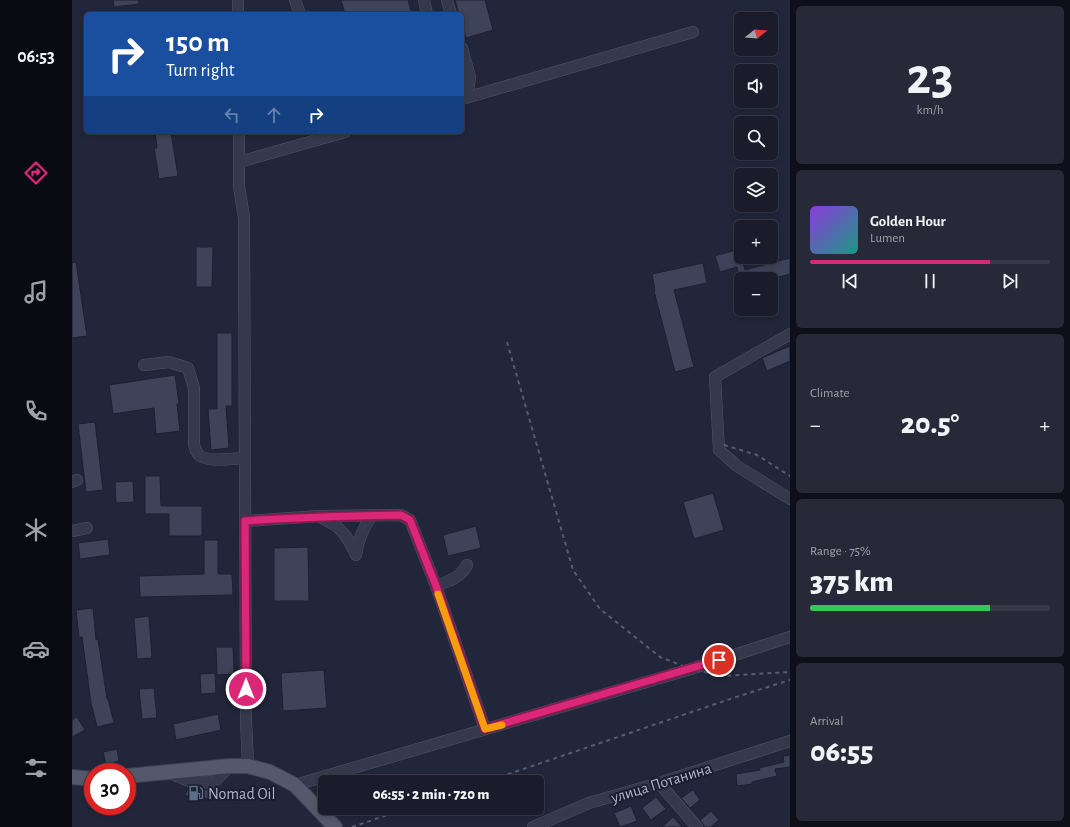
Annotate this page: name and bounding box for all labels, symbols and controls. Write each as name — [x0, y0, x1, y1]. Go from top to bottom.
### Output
north arrow — [734, 12, 778, 56]
map controls — [734, 12, 778, 316]
icon: right — [100, 28, 152, 80]
text: 150 m — [166, 29, 230, 57]
text: 06:53 — [17, 48, 55, 66]
text: 23 — [907, 51, 953, 103]
text: Turn right — [166, 62, 235, 80]
button: sound — [734, 64, 778, 108]
icon: left — [221, 104, 243, 126]
icon: ahead — [263, 104, 285, 126]
icon: right — [305, 104, 327, 126]
text: km/h — [917, 104, 943, 117]
button: search — [734, 116, 778, 160]
icon: directions — [22, 159, 50, 187]
button: layers — [734, 168, 778, 212]
text: Golden Hour — [870, 214, 946, 229]
button: + — [734, 220, 778, 264]
text: Lumen — [870, 232, 905, 245]
icon: previous — [839, 270, 861, 292]
icon: pause — [919, 270, 941, 292]
icon: next — [999, 270, 1021, 292]
button: − — [734, 272, 778, 316]
icon: music — [22, 278, 50, 306]
text: Climate — [810, 387, 849, 400]
icon: phone — [22, 397, 50, 425]
text: 20.5° — [901, 409, 959, 439]
text: − — [810, 414, 821, 436]
text: + — [1039, 414, 1050, 436]
icon: climate — [22, 516, 50, 544]
text: Range · 75% — [810, 545, 871, 558]
text: 375 km — [810, 567, 894, 597]
icon: car — [22, 635, 50, 663]
pin — [702, 643, 736, 677]
icon: arrive — [708, 649, 730, 671]
position arrow — [225, 668, 267, 710]
text: Arrival — [810, 715, 843, 728]
text: 06:55 — [810, 737, 873, 767]
icon: filters — [22, 754, 50, 782]
street label: улица Потанина — [608, 760, 714, 807]
speed limit sign: 30 — [84, 763, 136, 815]
fuel station icon: Nomad Oil — [187, 784, 205, 802]
place label: Nomad Oil — [208, 786, 275, 802]
text: 06:55 · 2 min · 720 m — [373, 787, 489, 802]

